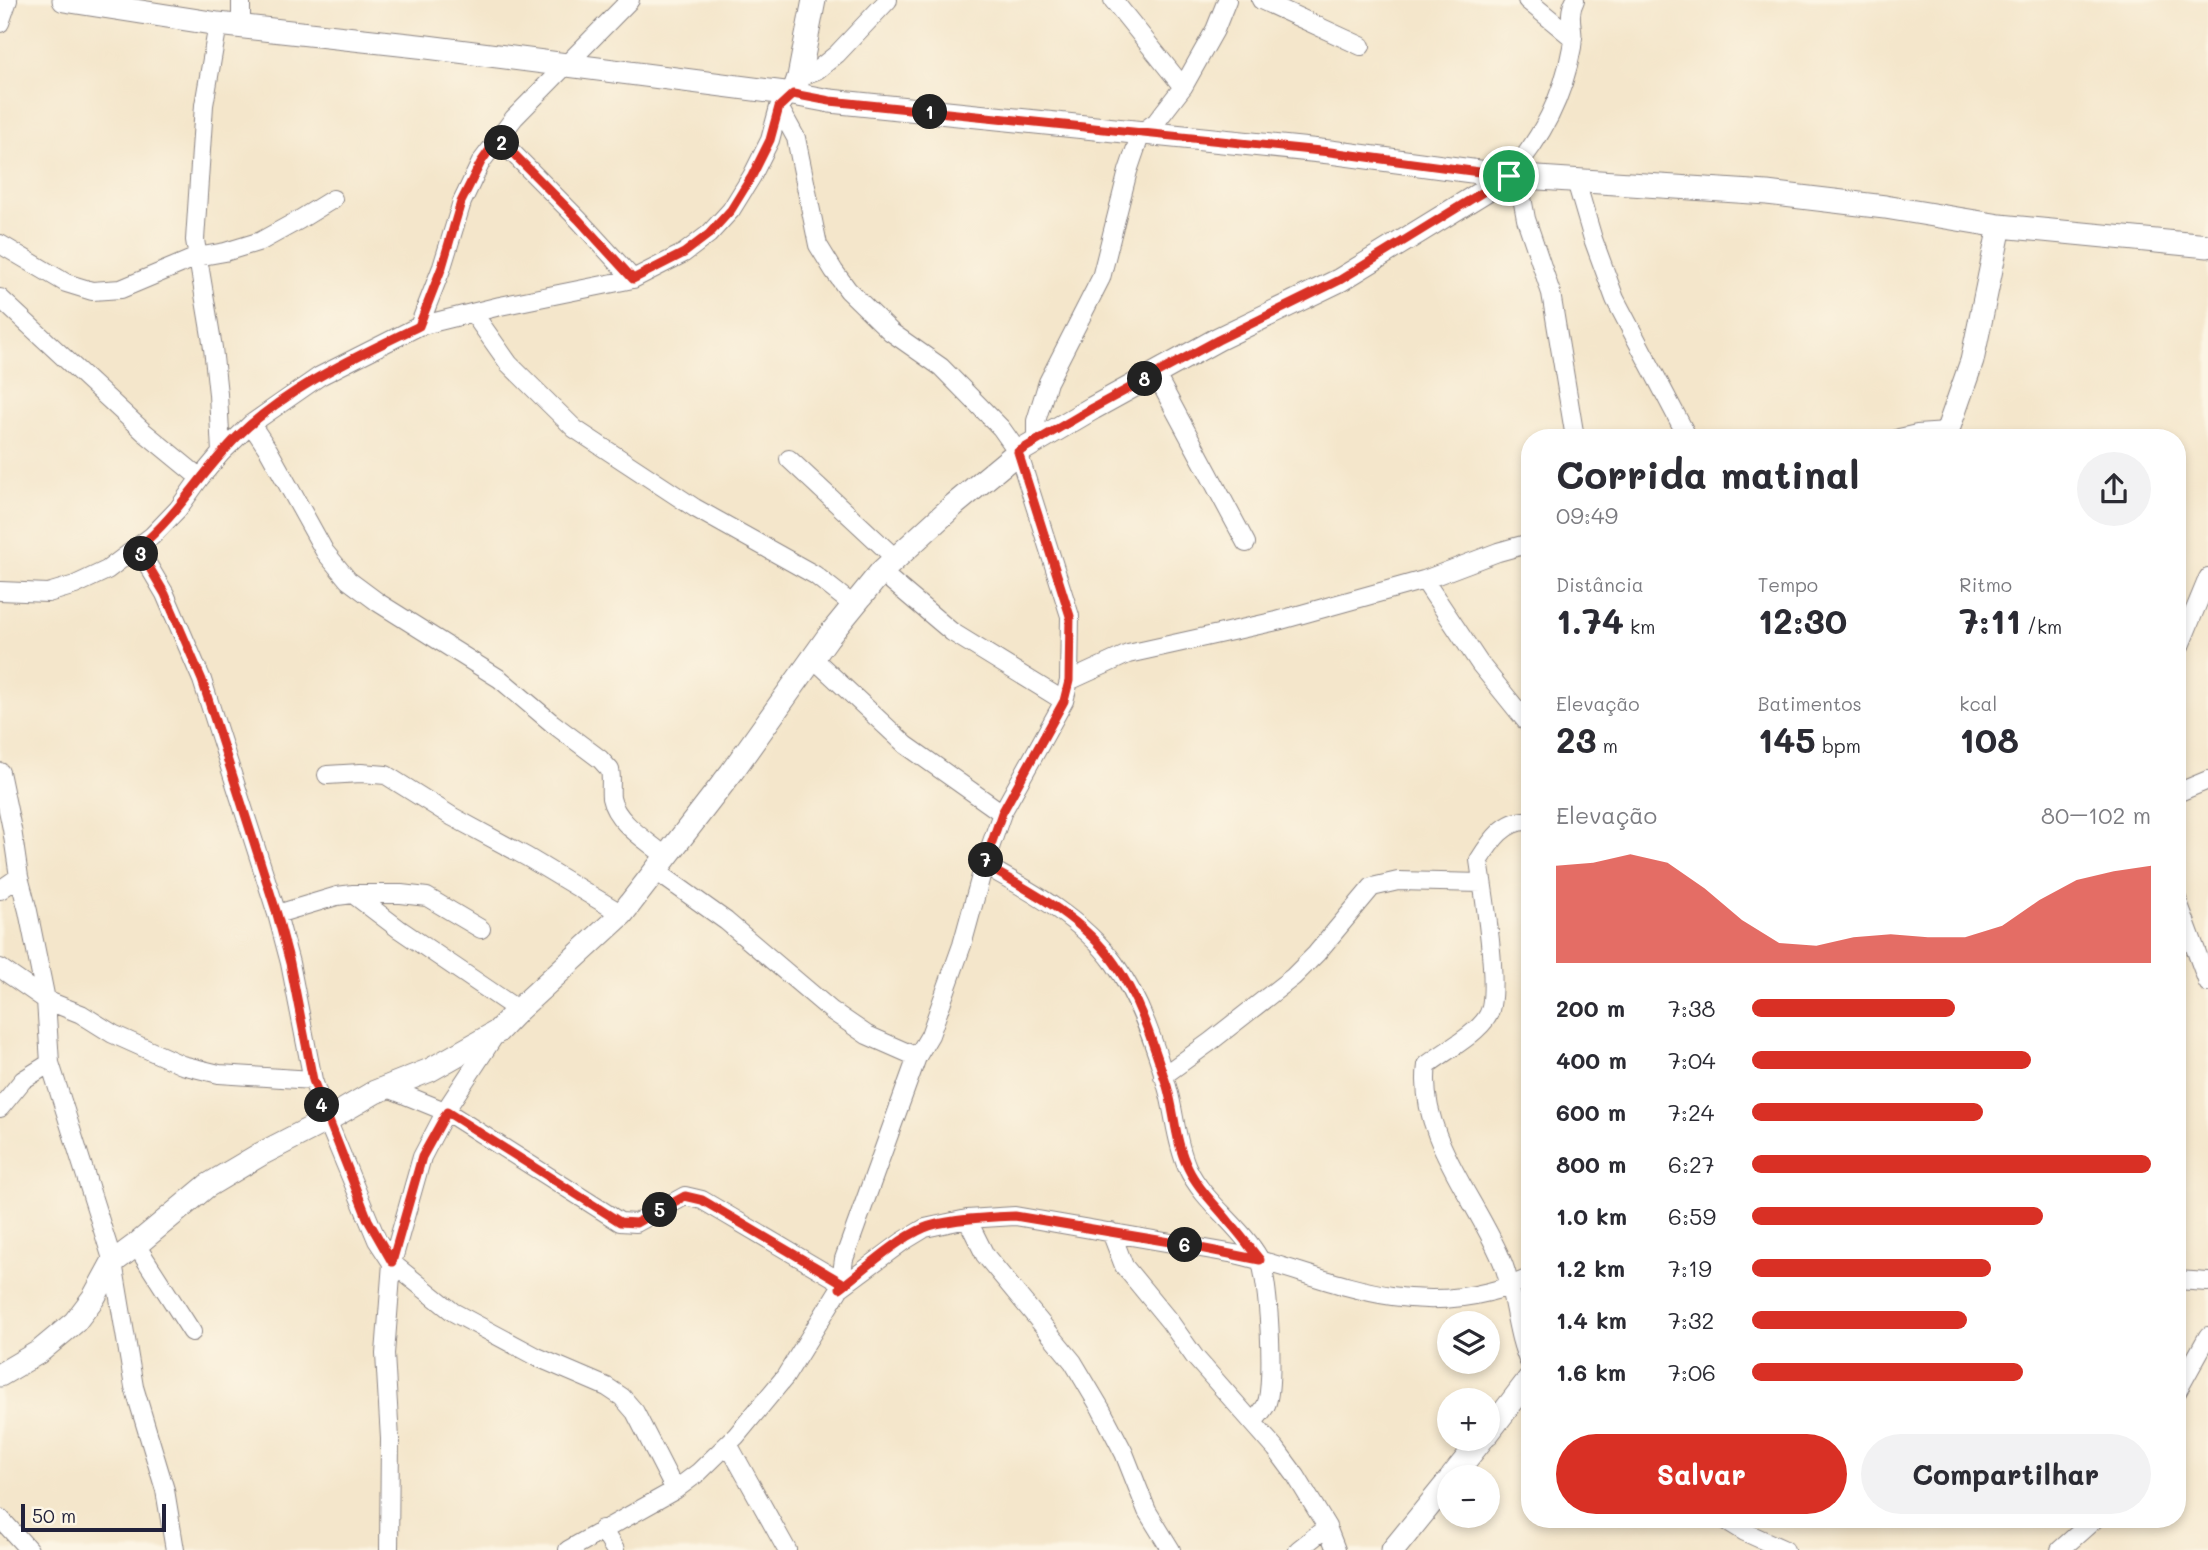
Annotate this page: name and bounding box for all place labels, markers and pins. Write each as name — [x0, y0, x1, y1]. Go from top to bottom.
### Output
pin: 1 — [912, 94, 948, 130]
pin: 2 — [484, 125, 520, 160]
pin — [1479, 146, 1539, 206]
pin: 8 — [1128, 362, 1162, 396]
pin: 3 — [124, 536, 158, 572]
pin: 7 — [968, 842, 1004, 878]
pin: 4 — [304, 1088, 340, 1122]
pin: 5 — [642, 1192, 678, 1228]
pin: 6 — [1168, 1228, 1202, 1262]

